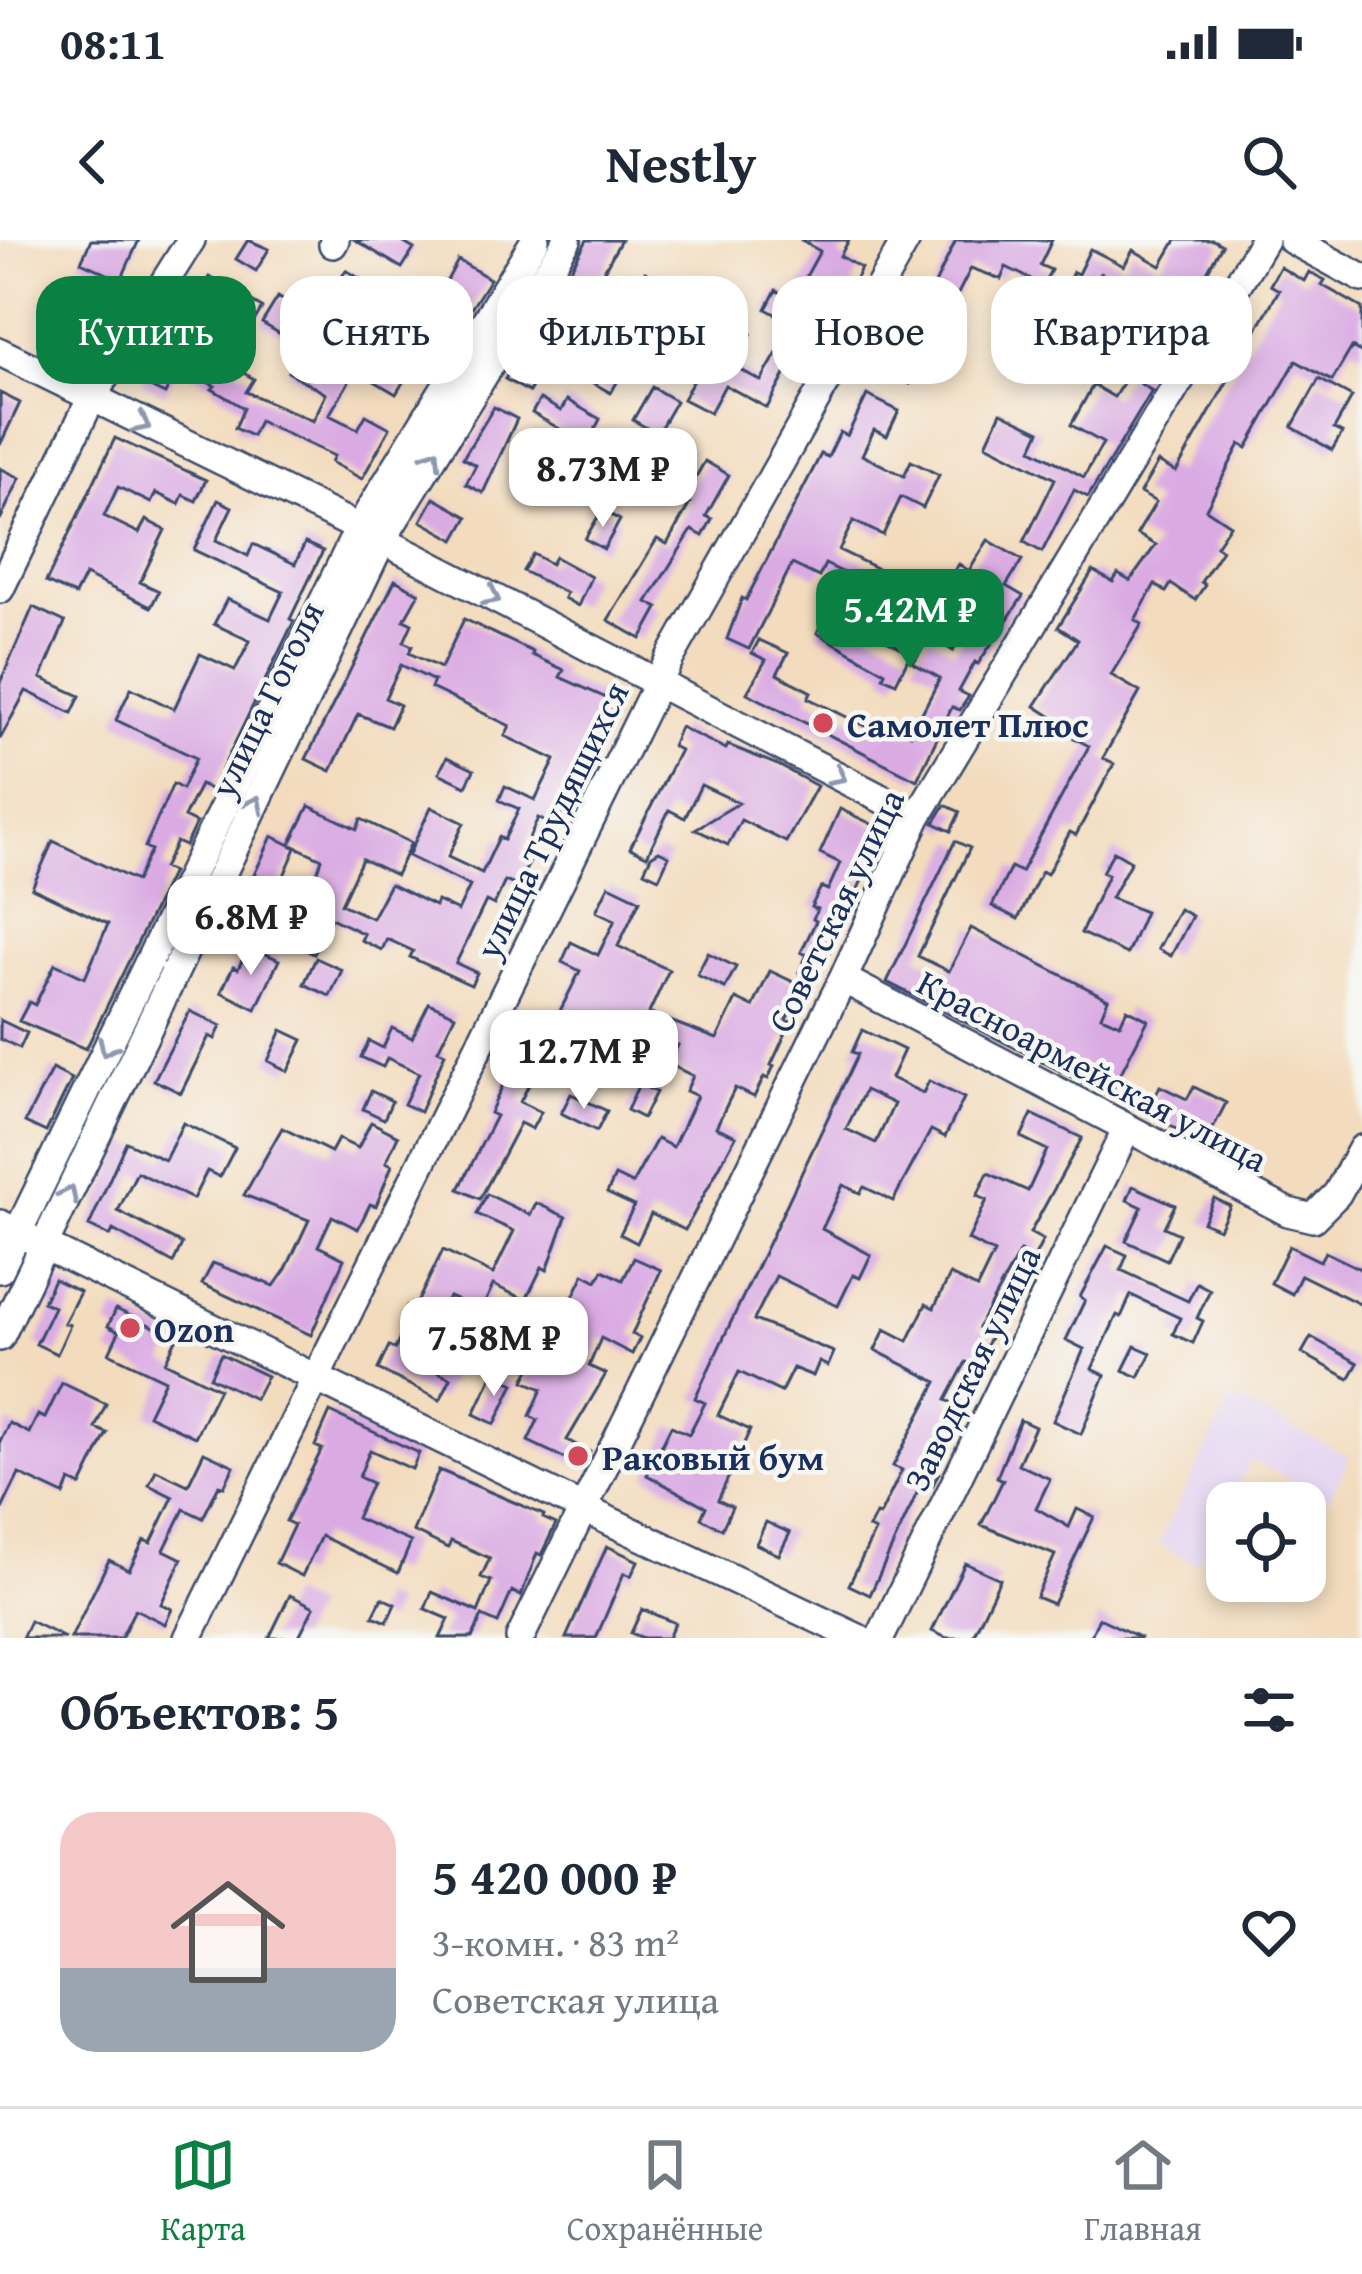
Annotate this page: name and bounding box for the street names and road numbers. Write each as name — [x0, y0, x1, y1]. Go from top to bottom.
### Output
street label: улица Гоголя — [195, 592, 336, 807]
street label: улица Трудящихся — [460, 672, 641, 968]
street label: Советская улица — [753, 779, 917, 1041]
street label: Красноармейская улица — [908, 955, 1278, 1185]
street label: Заводская улица — [889, 1237, 1053, 1499]

